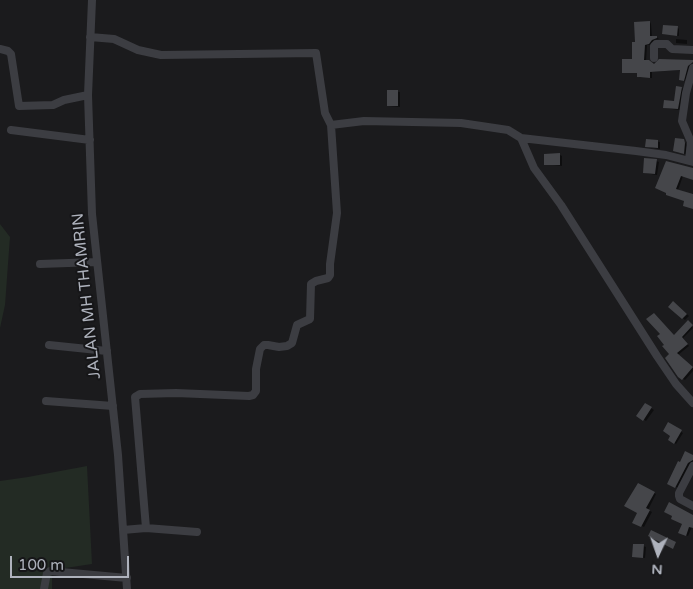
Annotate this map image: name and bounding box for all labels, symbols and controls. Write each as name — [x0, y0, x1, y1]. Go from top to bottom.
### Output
street label: JALAN MH THAMRIN — [69, 212, 105, 380]
north arrow — [633, 529, 683, 579]
scale bar — [12, 546, 131, 578]
text: 100 m — [18, 556, 64, 574]
text: N — [651, 561, 663, 578]

